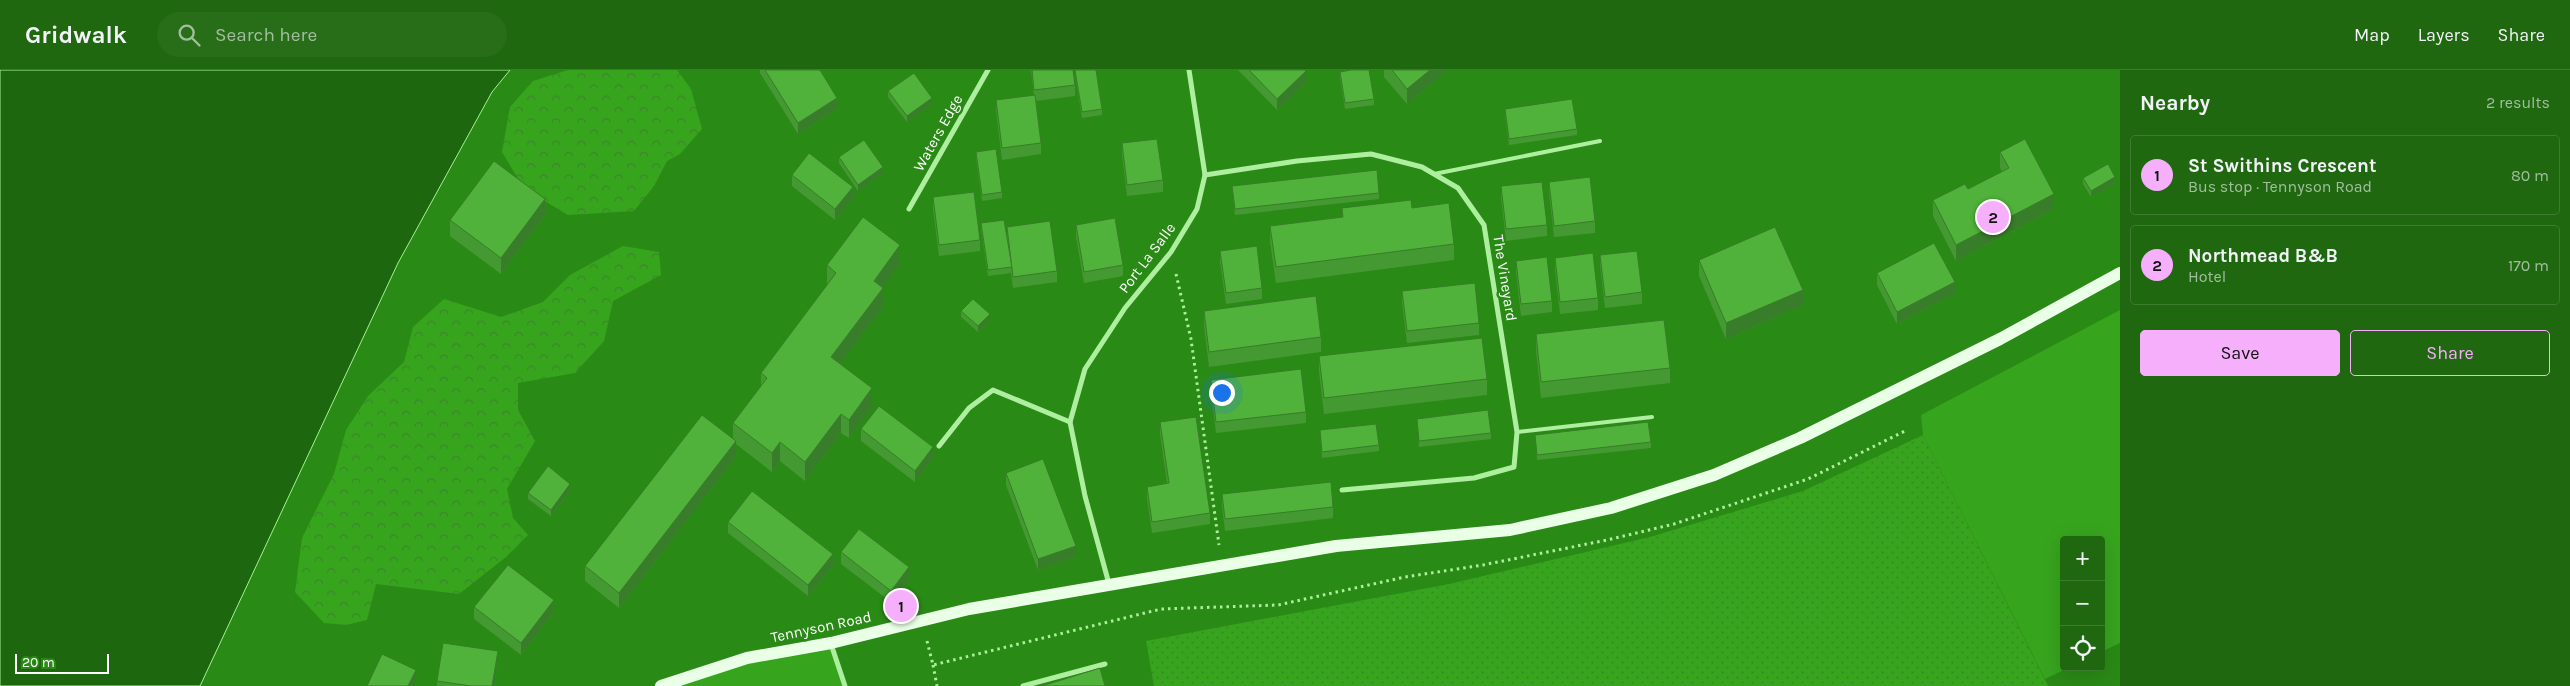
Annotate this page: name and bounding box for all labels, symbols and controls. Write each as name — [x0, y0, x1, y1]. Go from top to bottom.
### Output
search box — [157, 12, 507, 57]
text: Gridwalk — [25, 21, 127, 49]
icon: search — [175, 21, 203, 49]
text: Search here — [215, 24, 317, 46]
text: Map — [2354, 24, 2390, 46]
text: Layers — [2418, 24, 2470, 46]
text: Share — [2498, 24, 2545, 46]
text: Nearby — [2140, 91, 2210, 115]
street label: Waters Edge — [910, 92, 966, 174]
text: 2 results — [2486, 93, 2550, 112]
text: St Swithins Crescent — [2188, 155, 2376, 177]
text: 1 — [2154, 166, 2160, 185]
text: 80 m — [2511, 166, 2549, 185]
text: Bus stop · Tennyson Road — [2188, 177, 2372, 196]
pin: 2 — [1977, 198, 2009, 236]
street label: Port La Salle — [1115, 219, 1179, 297]
street label: The Vineyard — [1489, 234, 1521, 322]
text: Northmead B&B — [2188, 245, 2338, 267]
text: 2 — [2152, 256, 2162, 275]
text: 170 m — [2508, 256, 2549, 275]
text: Hotel — [2188, 267, 2226, 286]
button: Save — [2140, 330, 2340, 376]
button: Share — [2350, 330, 2550, 376]
your location — [1209, 380, 1235, 406]
map controls — [2060, 536, 2105, 671]
button: + — [2060, 536, 2105, 581]
button: − — [2060, 581, 2105, 626]
pin: 1 — [885, 587, 917, 625]
street label: Tennyson Road — [769, 608, 873, 646]
button: locate — [2060, 626, 2105, 671]
scale bar — [15, 651, 109, 674]
text: 20 m — [22, 654, 55, 671]

